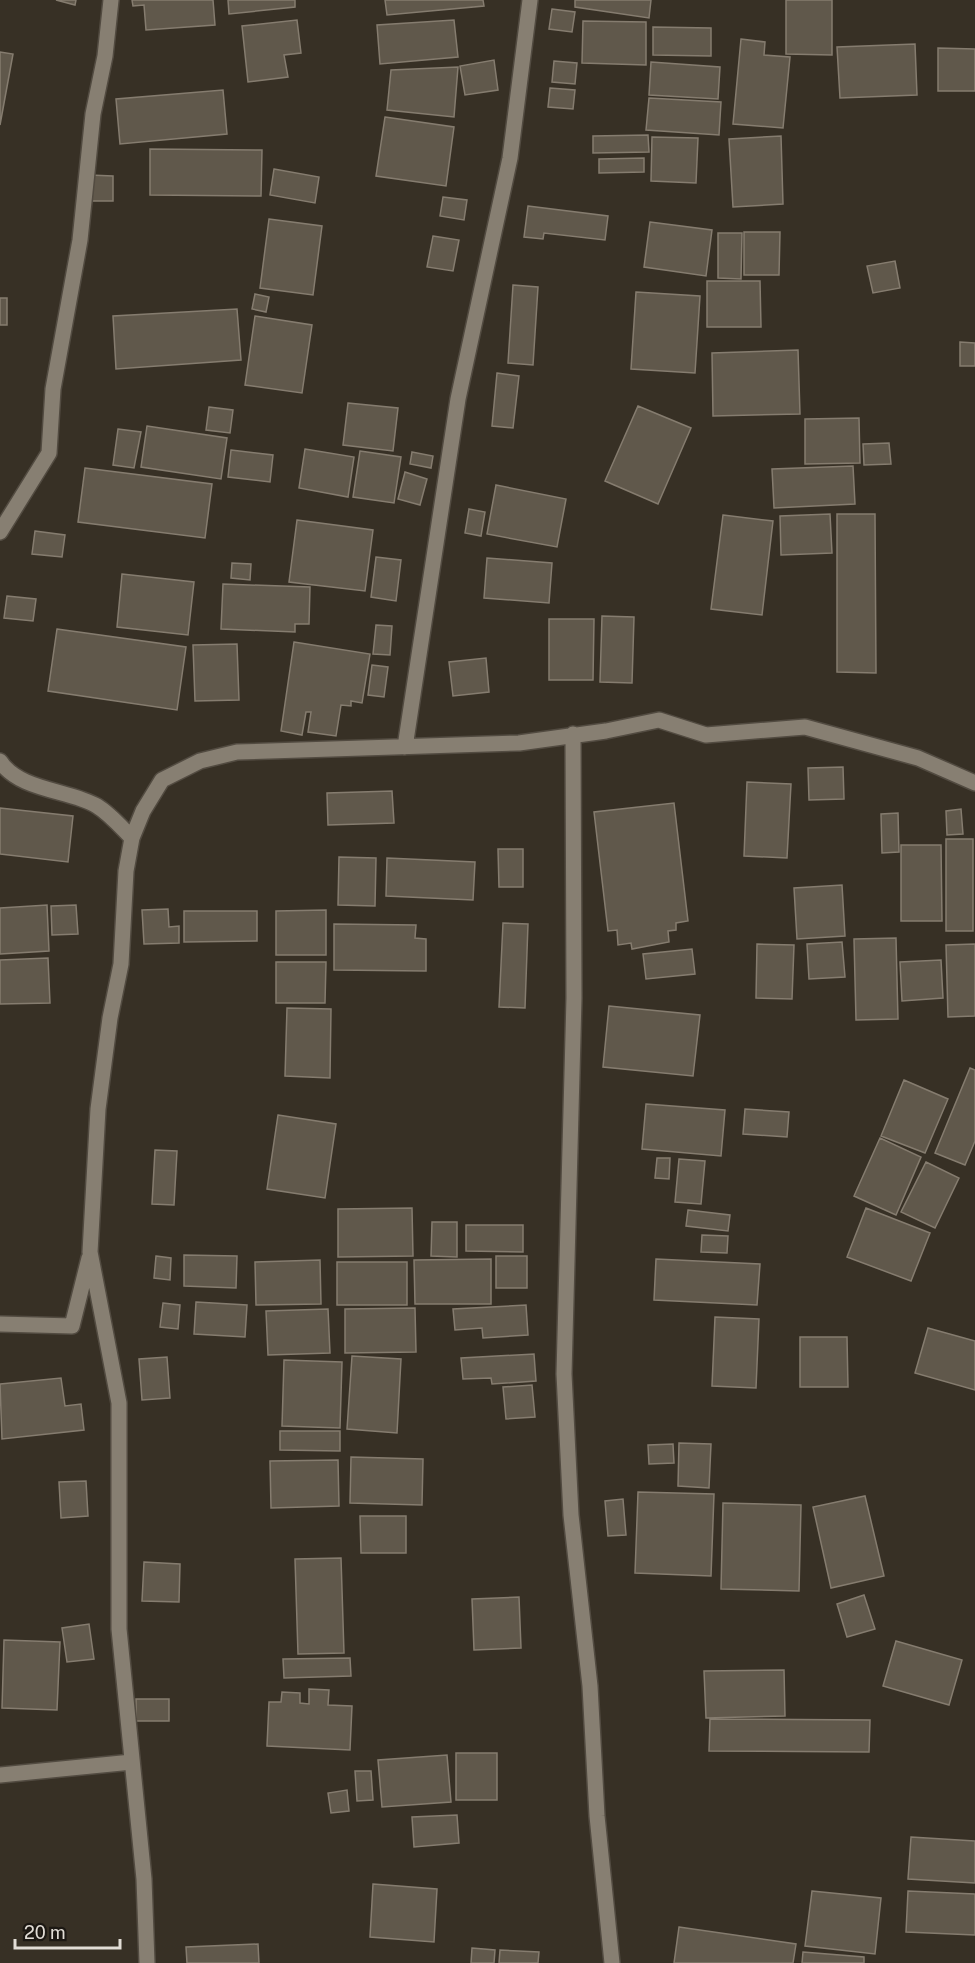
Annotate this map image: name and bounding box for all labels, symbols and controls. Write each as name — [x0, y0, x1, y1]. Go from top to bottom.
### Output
scale bar — [15, 1912, 120, 1950]
text: 20 m — [24, 1922, 66, 1943]

